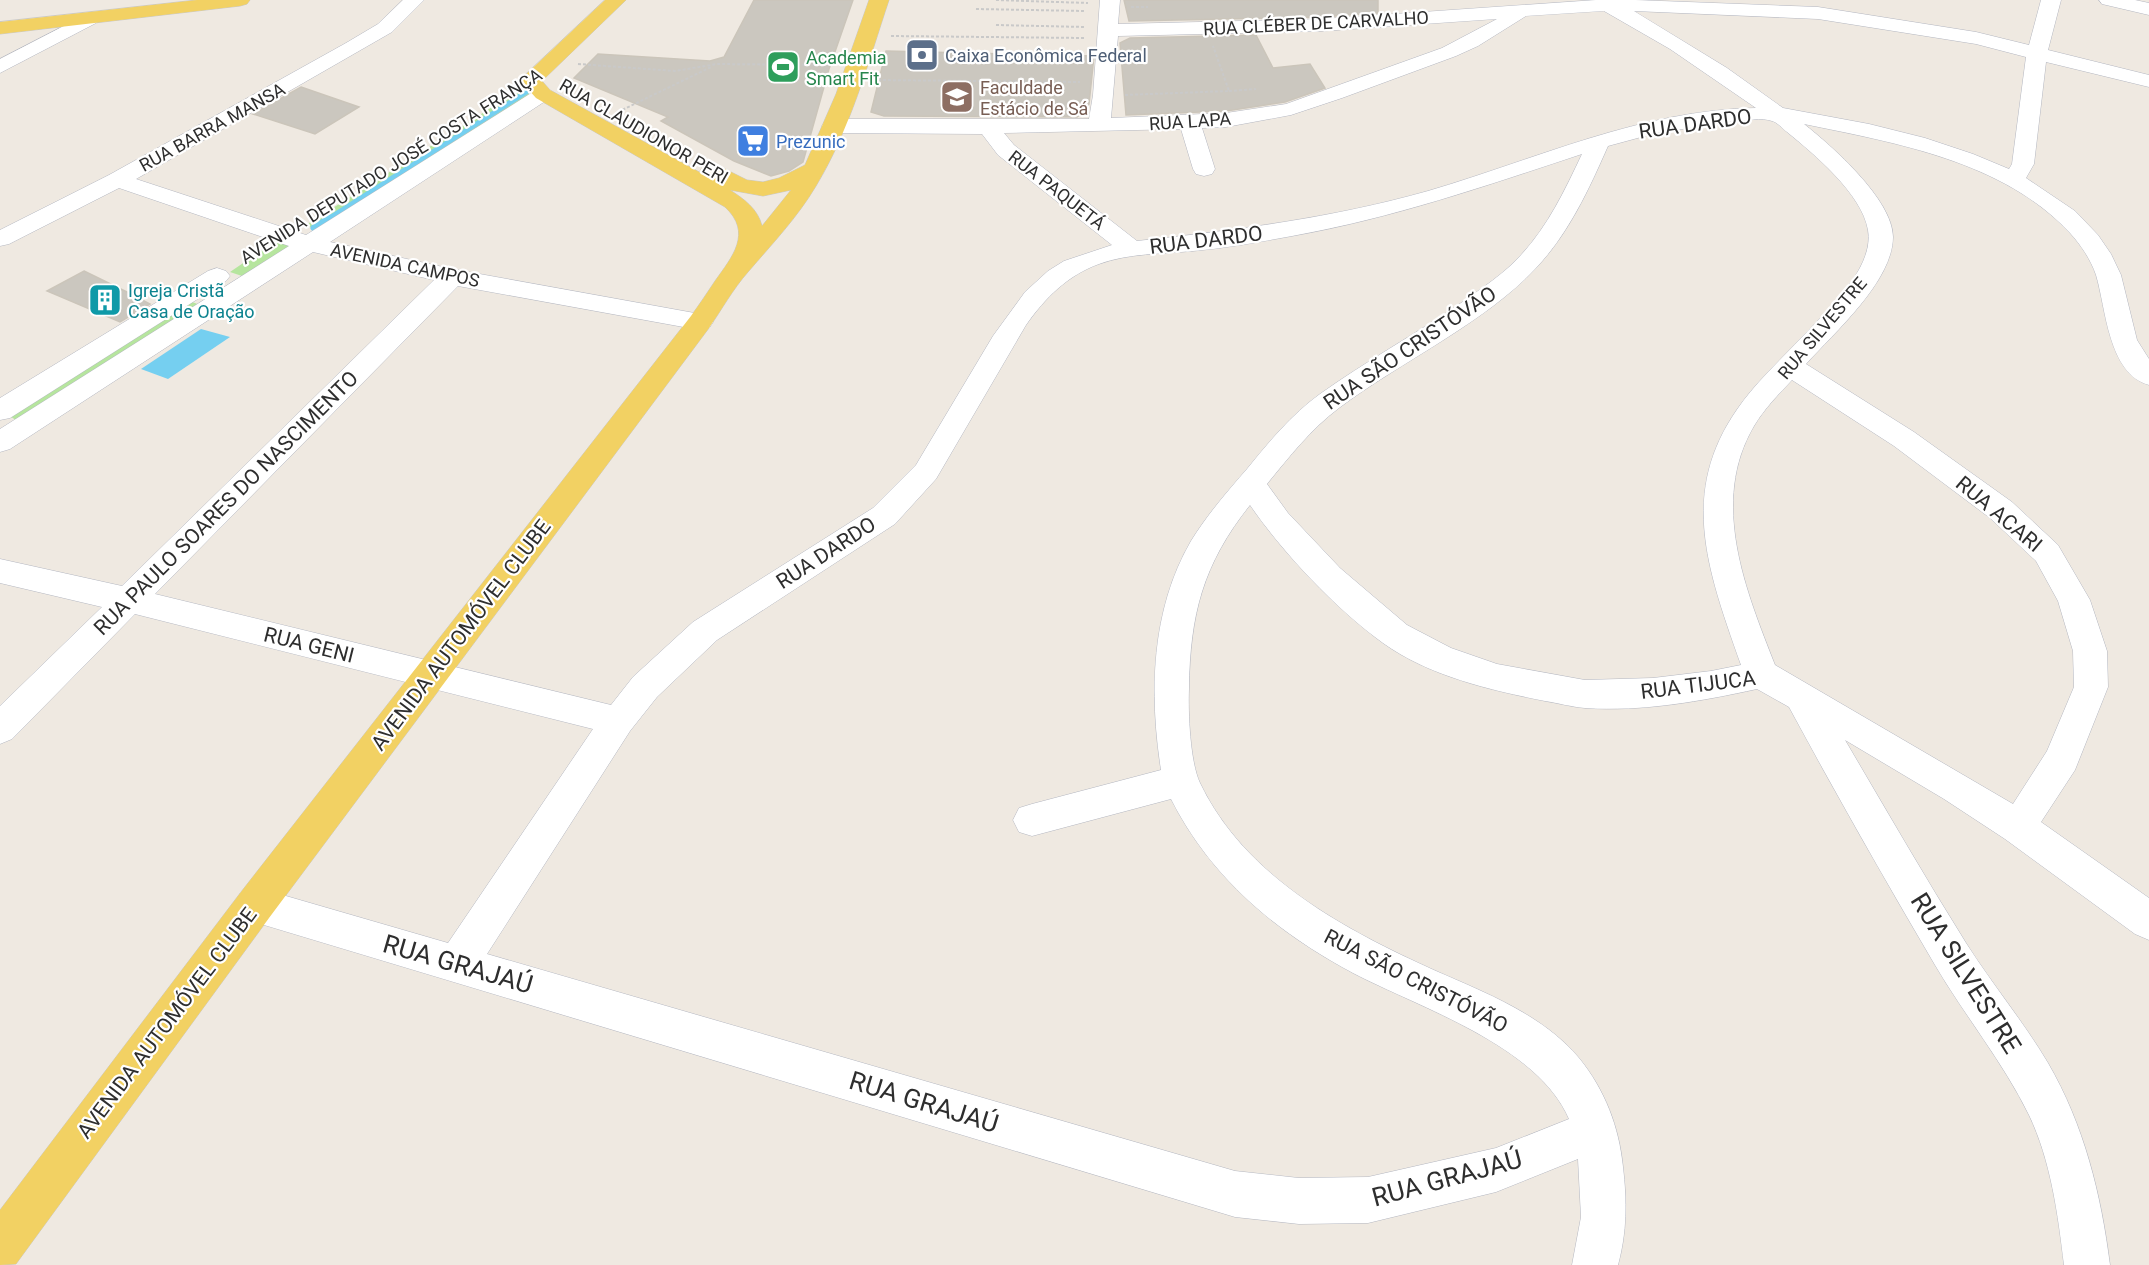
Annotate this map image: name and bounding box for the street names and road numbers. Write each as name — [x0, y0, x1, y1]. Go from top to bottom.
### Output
street label: RUA CLÉBER DE CARVALHO — [1203, 7, 1429, 39]
street label: AVENIDA DEPUTADO JOSÉ COSTA FRANÇA — [236, 64, 546, 268]
street label: RUA CLAUDIONOR PERI — [556, 74, 732, 188]
street label: RUA BARRA MANSA — [136, 78, 289, 176]
street label: RUA DARDO — [1637, 104, 1753, 144]
street label: RUA LAPA — [1148, 108, 1232, 134]
street label: RUA PAQUETÁ — [1005, 146, 1110, 234]
street label: RUA DARDO — [1148, 221, 1264, 259]
street label: AVENIDA CAMPOS — [329, 239, 482, 291]
street label: RUA SILVESTRE — [1773, 273, 1871, 383]
street label: RUA SÃO CRISTÓVÃO — [1319, 281, 1501, 415]
street label: RUA PAULO SOARES DO NASCIMENTO — [89, 366, 363, 640]
street label: RUA ACARI — [1951, 471, 2047, 557]
street label: RUA DARDO — [772, 512, 880, 594]
street label: AVENIDA AUTOMÓVEL CLUBE — [366, 515, 556, 755]
street label: RUA GENI — [261, 622, 357, 668]
street label: RUA TIJUCA — [1639, 666, 1757, 704]
street label: RUA SILVESTRE — [1905, 887, 2027, 1059]
street label: AVENIDA AUTOMÓVEL CLUBE — [72, 903, 262, 1143]
street label: RUA SÃO CRISTÓVÃO — [1320, 924, 1512, 1038]
street label: RUA GRAJAÚ — [380, 928, 536, 1000]
street label: RUA GRAJAÚ — [846, 1065, 1002, 1139]
street label: RUA GRAJAÚ — [1369, 1144, 1525, 1212]

